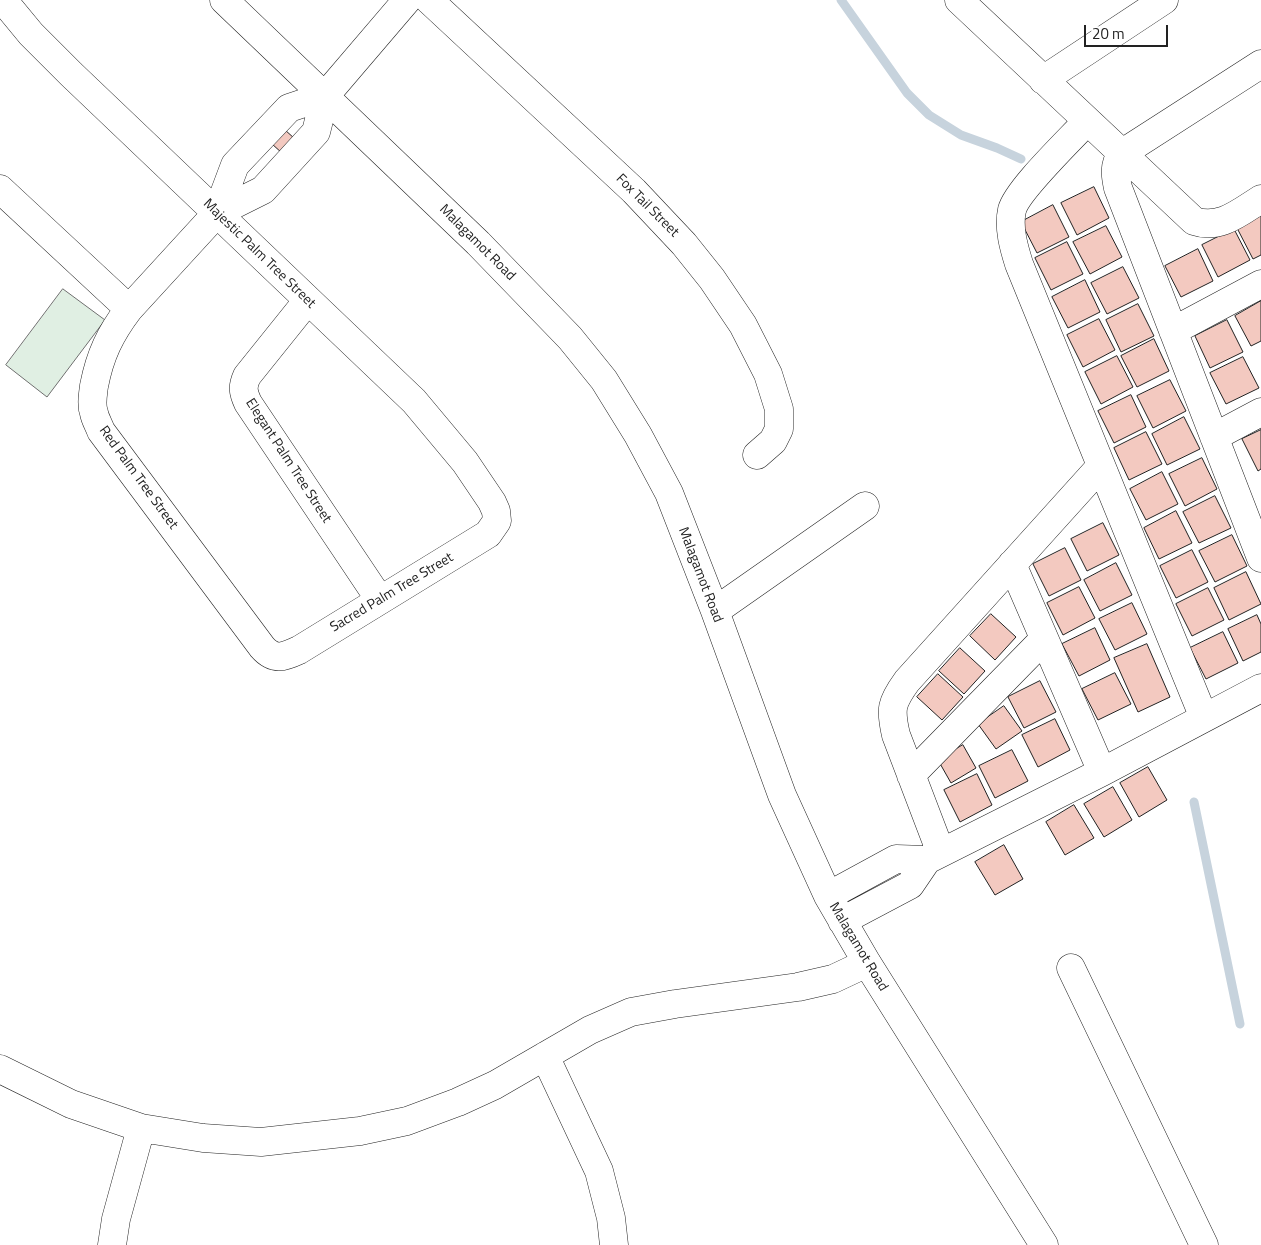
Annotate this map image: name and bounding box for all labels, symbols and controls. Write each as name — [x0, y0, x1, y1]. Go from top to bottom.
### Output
scale bar — [1086, 15, 1170, 47]
text: 20 m — [1092, 22, 1125, 45]
street label: Fox Tail Street — [612, 171, 682, 241]
street label: Majestic Palm Tree Street — [199, 196, 319, 312]
street label: Malagamot Road — [436, 202, 518, 284]
street label: Elegant Palm Tree Street — [241, 396, 335, 526]
street label: Red Palm Tree Street — [95, 423, 181, 533]
street label: Malagamot Road — [674, 525, 726, 625]
street label: Sacred Palm Tree Street — [327, 550, 457, 636]
street label: Malagamot Road — [825, 900, 891, 994]

